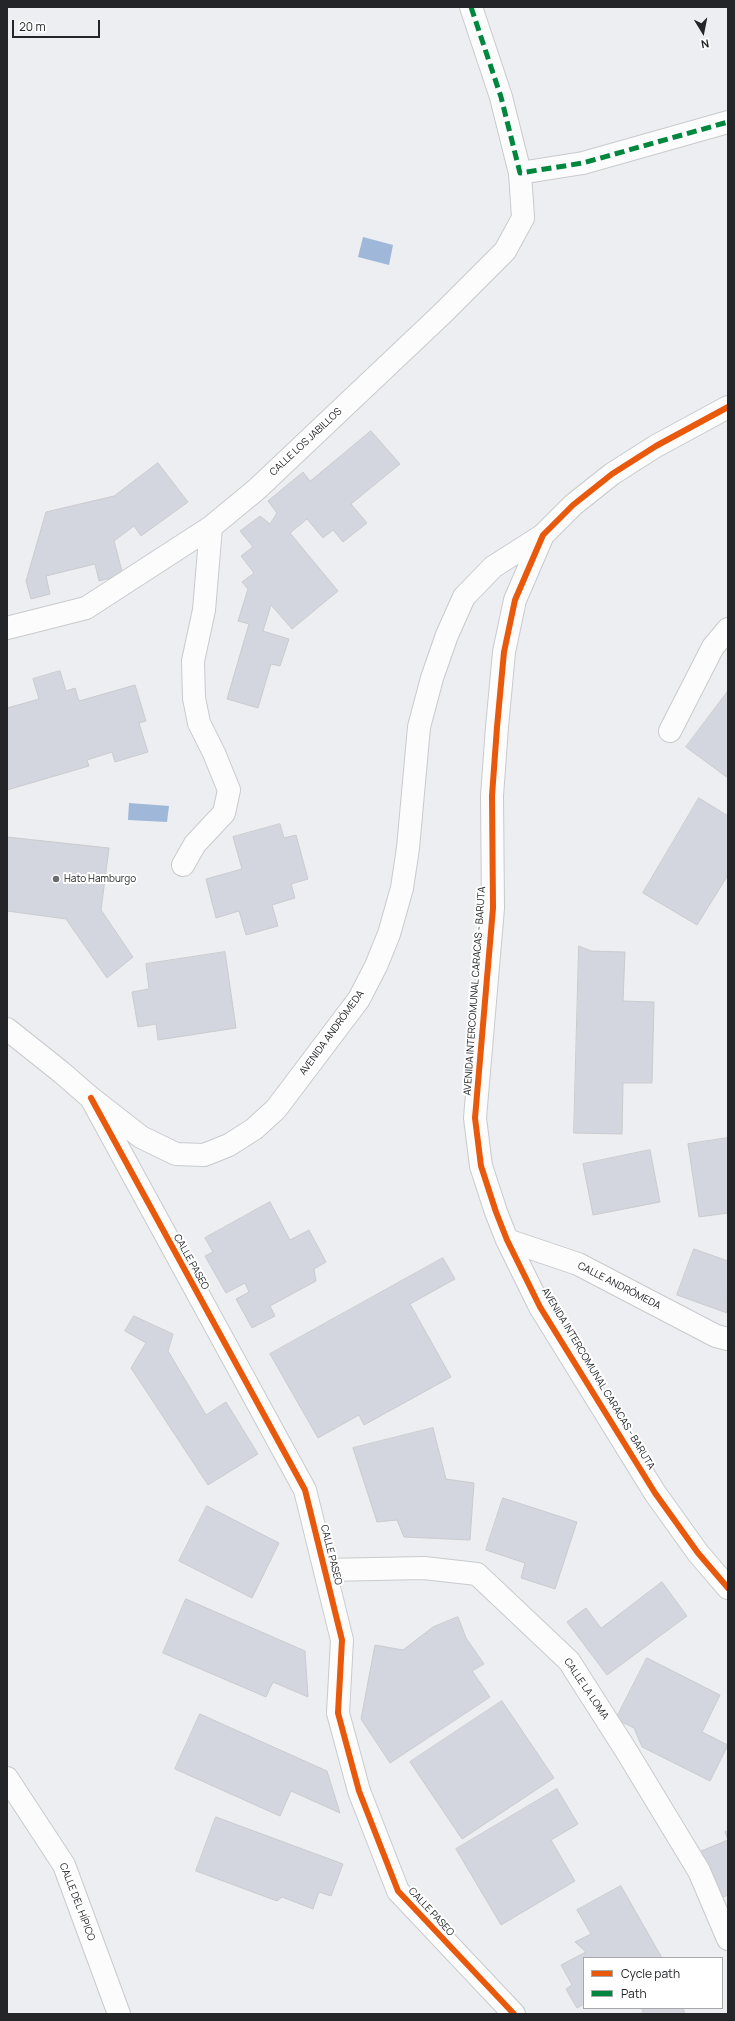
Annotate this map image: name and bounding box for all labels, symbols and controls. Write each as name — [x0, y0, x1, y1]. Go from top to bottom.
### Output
scale bar — [14, 12, 102, 38]
north arrow — [683, 12, 723, 52]
text: 20 m — [19, 18, 46, 35]
text: N — [700, 36, 710, 52]
street label: CALLE LOS JABILLOS — [267, 406, 345, 478]
place label: Hato Hamburgo — [64, 873, 136, 885]
marker: Hato Hamburgo — [51, 874, 61, 884]
street label: AVENIDA INTERCOMUNAL CARACAS - BARUTA — [462, 886, 488, 1096]
street label: AVENIDA ANDRÓMEDA — [297, 988, 367, 1078]
street label: CALLE PASEO — [171, 1232, 211, 1292]
street label: CALLE ANDRÓMEDA — [575, 1260, 663, 1312]
street label: AVENIDA INTERCOMUNAL CARACAS - BARUTA — [539, 1286, 657, 1472]
street label: CALLE PASEO — [318, 1524, 344, 1586]
street label: CALLE LA LOMA — [561, 1656, 611, 1722]
street label: CALLE DEL HÍPICO — [57, 1861, 97, 1943]
street label: CALLE PASEO — [406, 1885, 456, 1939]
legend — [583, 1957, 723, 2009]
text: Cycle path — [621, 1965, 680, 1982]
text: Path — [621, 1985, 647, 2002]

